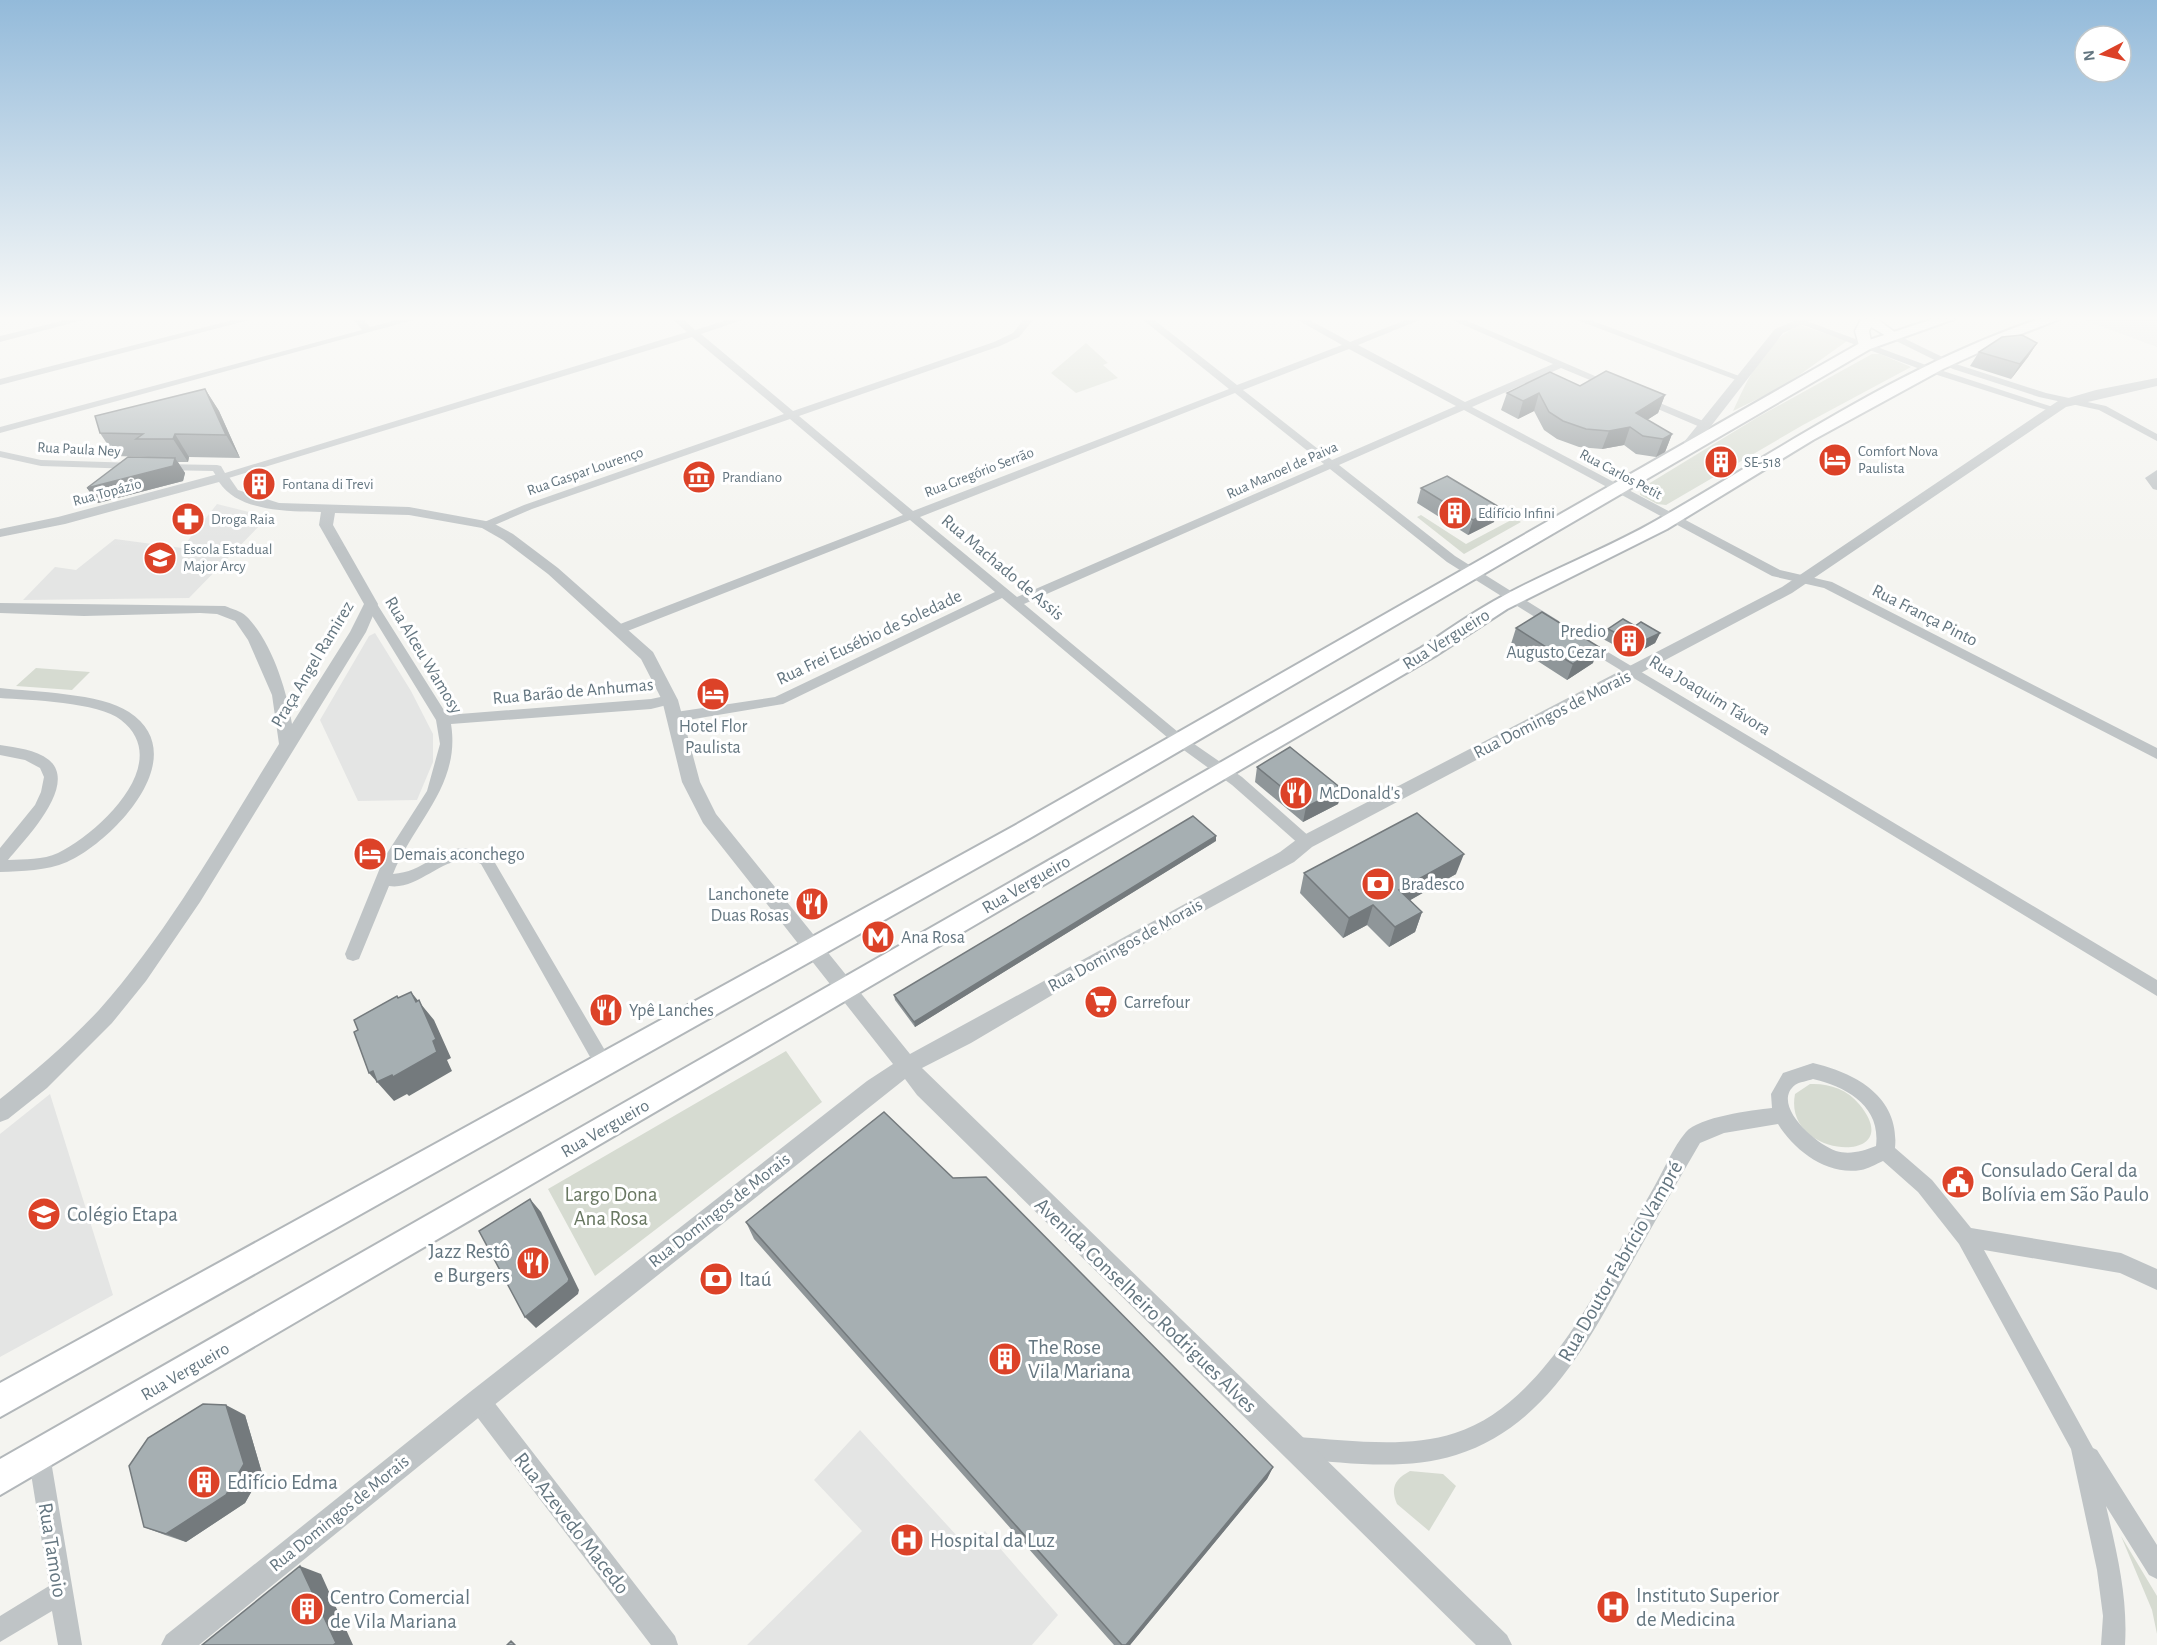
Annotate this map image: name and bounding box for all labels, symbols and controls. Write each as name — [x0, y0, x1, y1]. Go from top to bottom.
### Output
north arrow — [2073, 24, 2133, 84]
text: N — [2080, 49, 2098, 62]
street label: Rua Manoel de Paiva — [1224, 439, 1340, 502]
street label: Rua Paula Ney — [37, 440, 122, 459]
hotel icon: Comfort Nova Paulista — [1817, 442, 1853, 478]
building icon: SE-518 — [1703, 444, 1739, 480]
place label: Comfort Nova Paulista — [1858, 444, 1938, 476]
street label: Rua Gaspar Lourenço — [525, 445, 645, 498]
street label: Rua Gregório Serrão — [922, 445, 1036, 500]
street label: Rua Carlos Petit — [1577, 446, 1665, 503]
place label: SE-518 — [1744, 455, 1781, 470]
museum icon: Prandiano — [681, 459, 717, 495]
building icon: Fontana di Trevi — [241, 466, 277, 502]
place label: Prandiano — [722, 470, 782, 485]
street label: Rua Topázio — [71, 476, 143, 509]
place label: Fontana di Trevi — [282, 477, 374, 492]
building icon: Edifício Infini — [1437, 495, 1473, 531]
pharmacy icon: Droga Raia — [170, 501, 206, 537]
place label: Edifício Infini — [1478, 506, 1555, 521]
place label: Droga Raia — [211, 512, 275, 527]
street label: Rua Machado de Assis — [938, 512, 1067, 624]
school or university icon: Escola Estadual Major Arcy — [142, 540, 178, 576]
place label: Escola Estadual Major Arcy — [183, 542, 273, 574]
street label: Rua França Pinto — [1869, 582, 1980, 650]
street label: Rua Frei Eusébio de Soledade — [774, 587, 965, 689]
street label: Rua Alceu Wamosy — [381, 594, 465, 717]
street label: Praça Angel Ramirez — [268, 599, 357, 730]
street label: Rua Vergueiro — [1400, 606, 1493, 674]
place label: Predio Augusto Cezar — [1506, 623, 1606, 662]
building icon: Predio Augusto Cezar — [1611, 623, 1647, 659]
street label: Rua Joaquim Távora — [1646, 653, 1773, 739]
street label: Rua Domingos de Morais — [1471, 667, 1634, 762]
street label: Rua Barão de Anhumas — [492, 676, 654, 708]
hotel icon: Hotel Flor Paulista — [695, 676, 731, 712]
place label: Hotel Flor Paulista — [679, 718, 748, 757]
restaurant icon: McDonald's — [1278, 775, 1314, 811]
place label: McDonald's — [1319, 785, 1401, 803]
hotel icon: Demais aconchego — [352, 836, 388, 872]
place label: Demais aconchego — [393, 846, 525, 864]
street label: Rua Vergueiro — [979, 852, 1074, 917]
bank icon: Bradesco — [1360, 866, 1396, 902]
place label: Bradesco — [1401, 876, 1465, 894]
place label: Lanchonete Duas Rosas — [708, 886, 789, 925]
restaurant icon: Lanchonete Duas Rosas — [794, 886, 830, 922]
street label: Rua Domingos de Morais — [1045, 896, 1206, 996]
metro station icon: Ana Rosa — [860, 919, 896, 955]
place label: Ana Rosa — [901, 929, 965, 947]
supermarket icon: Carrefour — [1083, 984, 1119, 1020]
restaurant icon: Ypê Lanches — [588, 992, 624, 1028]
place label: Carrefour — [1124, 994, 1190, 1012]
place label: Ypê Lanches — [629, 1002, 714, 1020]
street label: Rua Vergueiro — [558, 1096, 653, 1161]
street label: Rua Domingos de Morais — [646, 1150, 794, 1271]
street label: Rua Doutor Fabrício Vampré — [1554, 1157, 1687, 1365]
place label: Consulado Geral da Bolívia em São Paulo — [1981, 1160, 2149, 1205]
public building icon: Consulado Geral da Bolívia em São Paulo — [1940, 1164, 1976, 1200]
park label: Largo Dona Ana Rosa — [564, 1184, 658, 1229]
street label: Avenida Conselheiro Rodrigues Alves — [1031, 1194, 1261, 1417]
school or university icon: Colégio Etapa — [26, 1196, 62, 1232]
place label: Colégio Etapa — [67, 1204, 178, 1225]
place label: Jazz Restô e Burgers — [428, 1241, 510, 1286]
restaurant icon: Jazz Restô e Burgers — [515, 1245, 551, 1281]
bank icon: Itaú — [698, 1261, 734, 1297]
place label: Itaú — [739, 1269, 772, 1290]
place label: The Rose Vila Mariana — [1028, 1337, 1131, 1382]
street label: Rua Vergueiro — [138, 1339, 233, 1404]
building icon: The Rose Vila Mariana — [987, 1341, 1023, 1377]
street label: Rua Azevedo Macedo — [510, 1449, 633, 1598]
street label: Rua Domingos de Morais — [266, 1452, 413, 1575]
building icon: Edifício Edma — [186, 1464, 222, 1500]
place label: Edifício Edma — [227, 1472, 338, 1493]
street label: Rua Tamoio — [35, 1501, 70, 1599]
hospital icon: Hospital da Luz — [889, 1522, 925, 1558]
place label: Hospital da Luz — [930, 1530, 1055, 1551]
place label: Instituto Superior de Medicina — [1636, 1585, 1779, 1630]
place label: Centro Comercial de Vila Mariana — [330, 1587, 470, 1632]
hospital icon: Instituto Superior de Medicina — [1595, 1589, 1631, 1625]
building icon: Centro Comercial de Vila Mariana — [289, 1591, 325, 1627]

